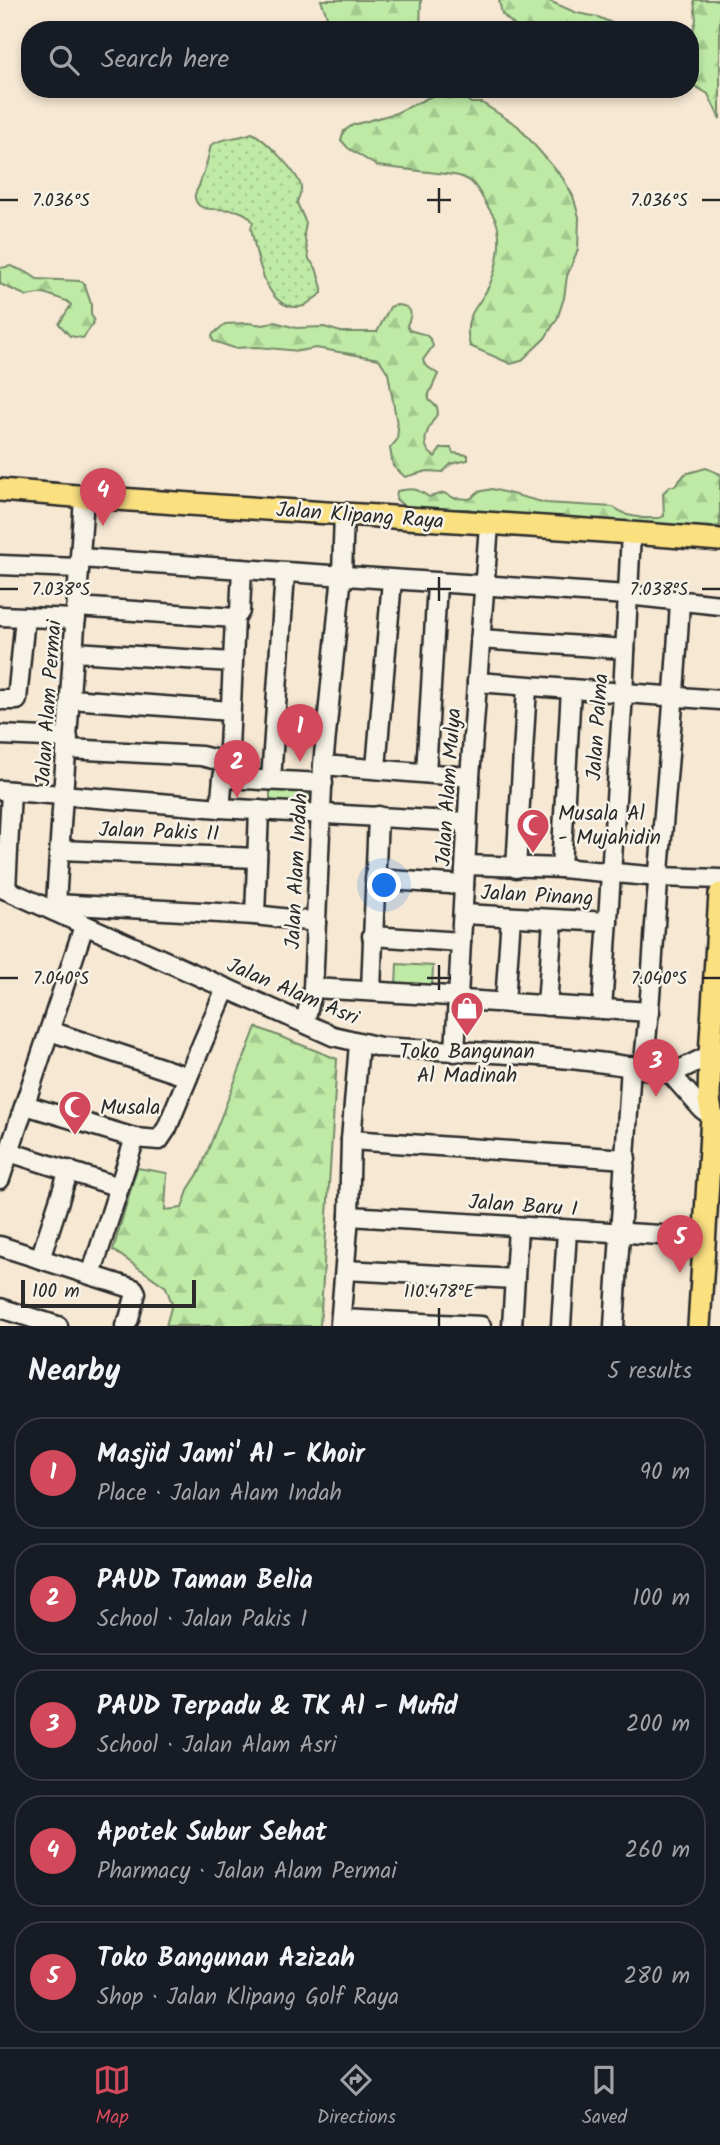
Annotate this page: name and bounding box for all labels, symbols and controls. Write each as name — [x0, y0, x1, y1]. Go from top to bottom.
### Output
search box — [21, 21, 699, 98]
text: Search here — [101, 39, 229, 81]
icon: search — [45, 41, 83, 79]
text: 7.036°S — [32, 187, 90, 216]
text: 7.036°S — [630, 187, 688, 216]
pin: 4 — [80, 468, 126, 526]
street label: Jalan Klipang Raya — [275, 494, 445, 539]
text: 7.038°S — [32, 576, 91, 605]
text: 7.038°S — [630, 576, 689, 605]
street label: Jalan Alam Permai — [27, 618, 72, 787]
street label: Jalan Palma — [578, 672, 619, 782]
pin: 1 — [277, 704, 323, 762]
street label: Jalan Alam Mulya — [428, 707, 471, 867]
pin: 2 — [214, 740, 260, 798]
street label: Jalan Alam Indah — [277, 792, 318, 950]
place label: Musala Al - Mujahidin — [558, 798, 661, 855]
mosque icon: Musala Al - Mujahidin — [514, 806, 552, 855]
street label: Jalan Pakis II — [98, 814, 220, 851]
your location — [367, 868, 401, 902]
street label: Jalan Pinang — [480, 877, 594, 916]
street label: Jalan Alam Asri — [221, 950, 365, 1035]
text: 7.040°S — [33, 965, 90, 994]
text: 7.040°S — [631, 965, 688, 994]
shop icon: Toko Bangunan Al Madinah — [448, 989, 486, 1038]
place label: Toko Bangunan Al Madinah — [399, 1036, 535, 1093]
pin: 3 — [633, 1039, 679, 1097]
mosque icon: Musala — [56, 1088, 94, 1137]
place label: Musala — [100, 1092, 160, 1125]
street label: Jalan Baru I — [467, 1186, 579, 1227]
pin: 5 — [657, 1215, 703, 1273]
scale bar — [21, 1277, 196, 1309]
text: 100 m — [32, 1277, 80, 1307]
text: 110.478°E — [404, 1278, 475, 1307]
text: Nearby — [28, 1348, 120, 1396]
text: 5 results — [607, 1354, 692, 1390]
text: Masjid Jami' Al - Khoir — [97, 1434, 365, 1476]
text: 1 — [50, 1455, 56, 1491]
text: 90 m — [640, 1455, 690, 1491]
text: Place · Jalan Alam Indah — [97, 1476, 342, 1512]
text: PAUD Taman Belia — [97, 1560, 313, 1602]
text: 2 — [46, 1581, 60, 1617]
text: 100 m — [632, 1581, 690, 1617]
text: School · Jalan Pakis I — [97, 1602, 307, 1638]
text: PAUD Terpadu & TK Al - Mufid — [97, 1686, 458, 1728]
text: 3 — [47, 1707, 59, 1743]
text: 200 m — [626, 1707, 690, 1743]
text: School · Jalan Alam Asri — [97, 1728, 336, 1764]
text: Apotek Subur Sehat — [97, 1812, 327, 1854]
text: 4 — [47, 1833, 59, 1869]
text: 260 m — [625, 1833, 690, 1869]
text: Pharmacy · Jalan Alam Permai — [97, 1854, 397, 1890]
text: Toko Bangunan Azizah — [97, 1938, 355, 1980]
text: 5 — [47, 1959, 59, 1995]
text: 280 m — [624, 1959, 690, 1995]
text: Shop · Jalan Klipang Golf Raya — [97, 1980, 399, 2016]
tab: Map — [93, 2061, 131, 2133]
tab: Directions — [317, 2061, 396, 2133]
tab: Saved — [582, 2061, 627, 2133]

